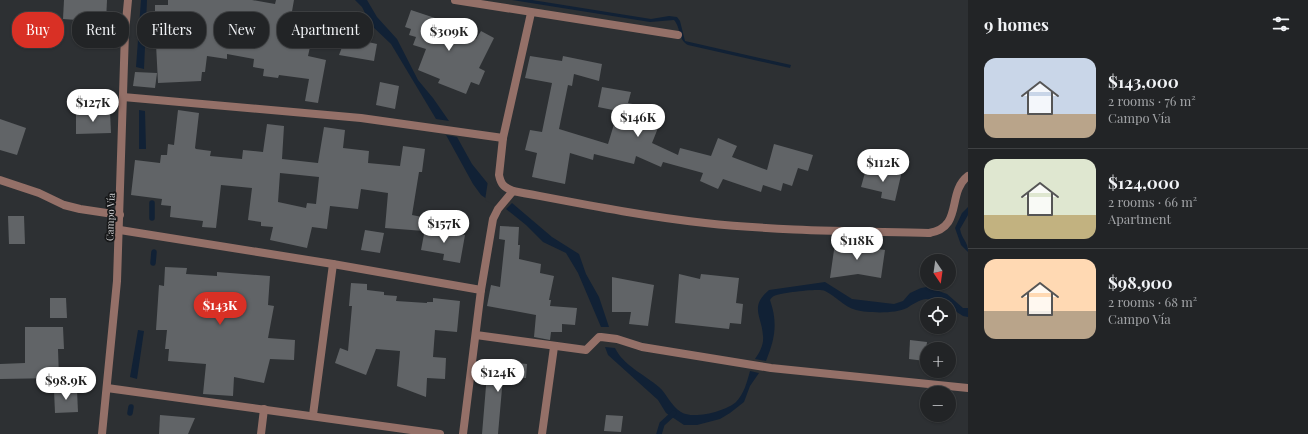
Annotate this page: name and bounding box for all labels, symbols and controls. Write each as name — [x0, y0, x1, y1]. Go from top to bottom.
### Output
chip: Buy — [12, 12, 64, 48]
chip: Rent — [72, 12, 129, 48]
chip: Filters — [137, 12, 206, 48]
chip: New — [214, 12, 269, 48]
chip: Apartment — [277, 12, 373, 48]
text: 9 homes — [984, 13, 1049, 35]
icon: filters — [1270, 13, 1292, 35]
pin: $309K — [421, 18, 477, 52]
text: $309K — [430, 22, 468, 39]
text: $143,000 — [1108, 70, 1179, 92]
icon: home — [1016, 74, 1064, 122]
pin: $127K — [65, 89, 121, 123]
text: 2 rooms · 76 m² — [1108, 92, 1196, 109]
text: $127K — [76, 93, 110, 110]
pin: $146K — [610, 104, 666, 138]
text: $146K — [620, 108, 656, 125]
text: Campo Vía — [1108, 109, 1171, 126]
pin: $112K — [855, 149, 911, 183]
text: $112K — [866, 153, 900, 170]
text: $124,000 — [1108, 171, 1180, 193]
icon: home — [1016, 175, 1064, 223]
street label: Campo Vía — [102, 193, 118, 241]
text: 2 rooms · 66 m² — [1108, 193, 1197, 210]
pin: $157K — [416, 210, 472, 244]
text: Apartment — [1108, 210, 1171, 227]
text: $157K — [427, 214, 461, 231]
pin: $118K — [829, 227, 885, 261]
text: $118K — [840, 231, 874, 248]
north arrow — [920, 254, 956, 290]
map controls — [920, 254, 956, 422]
text: $98,900 — [1108, 271, 1173, 293]
icon: home — [1016, 275, 1064, 323]
pin: $143K — [192, 292, 248, 326]
text: 2 rooms · 68 m² — [1108, 293, 1197, 310]
text: $143K — [203, 296, 237, 313]
button: locate — [920, 298, 956, 334]
text: Campo Vía — [1108, 310, 1171, 327]
button: + — [920, 342, 956, 378]
pin: $124K — [470, 359, 526, 393]
text: $124K — [480, 363, 516, 380]
pin: $98.9K — [33, 367, 99, 401]
text: $98.9K — [45, 371, 87, 388]
button: − — [920, 386, 956, 422]

